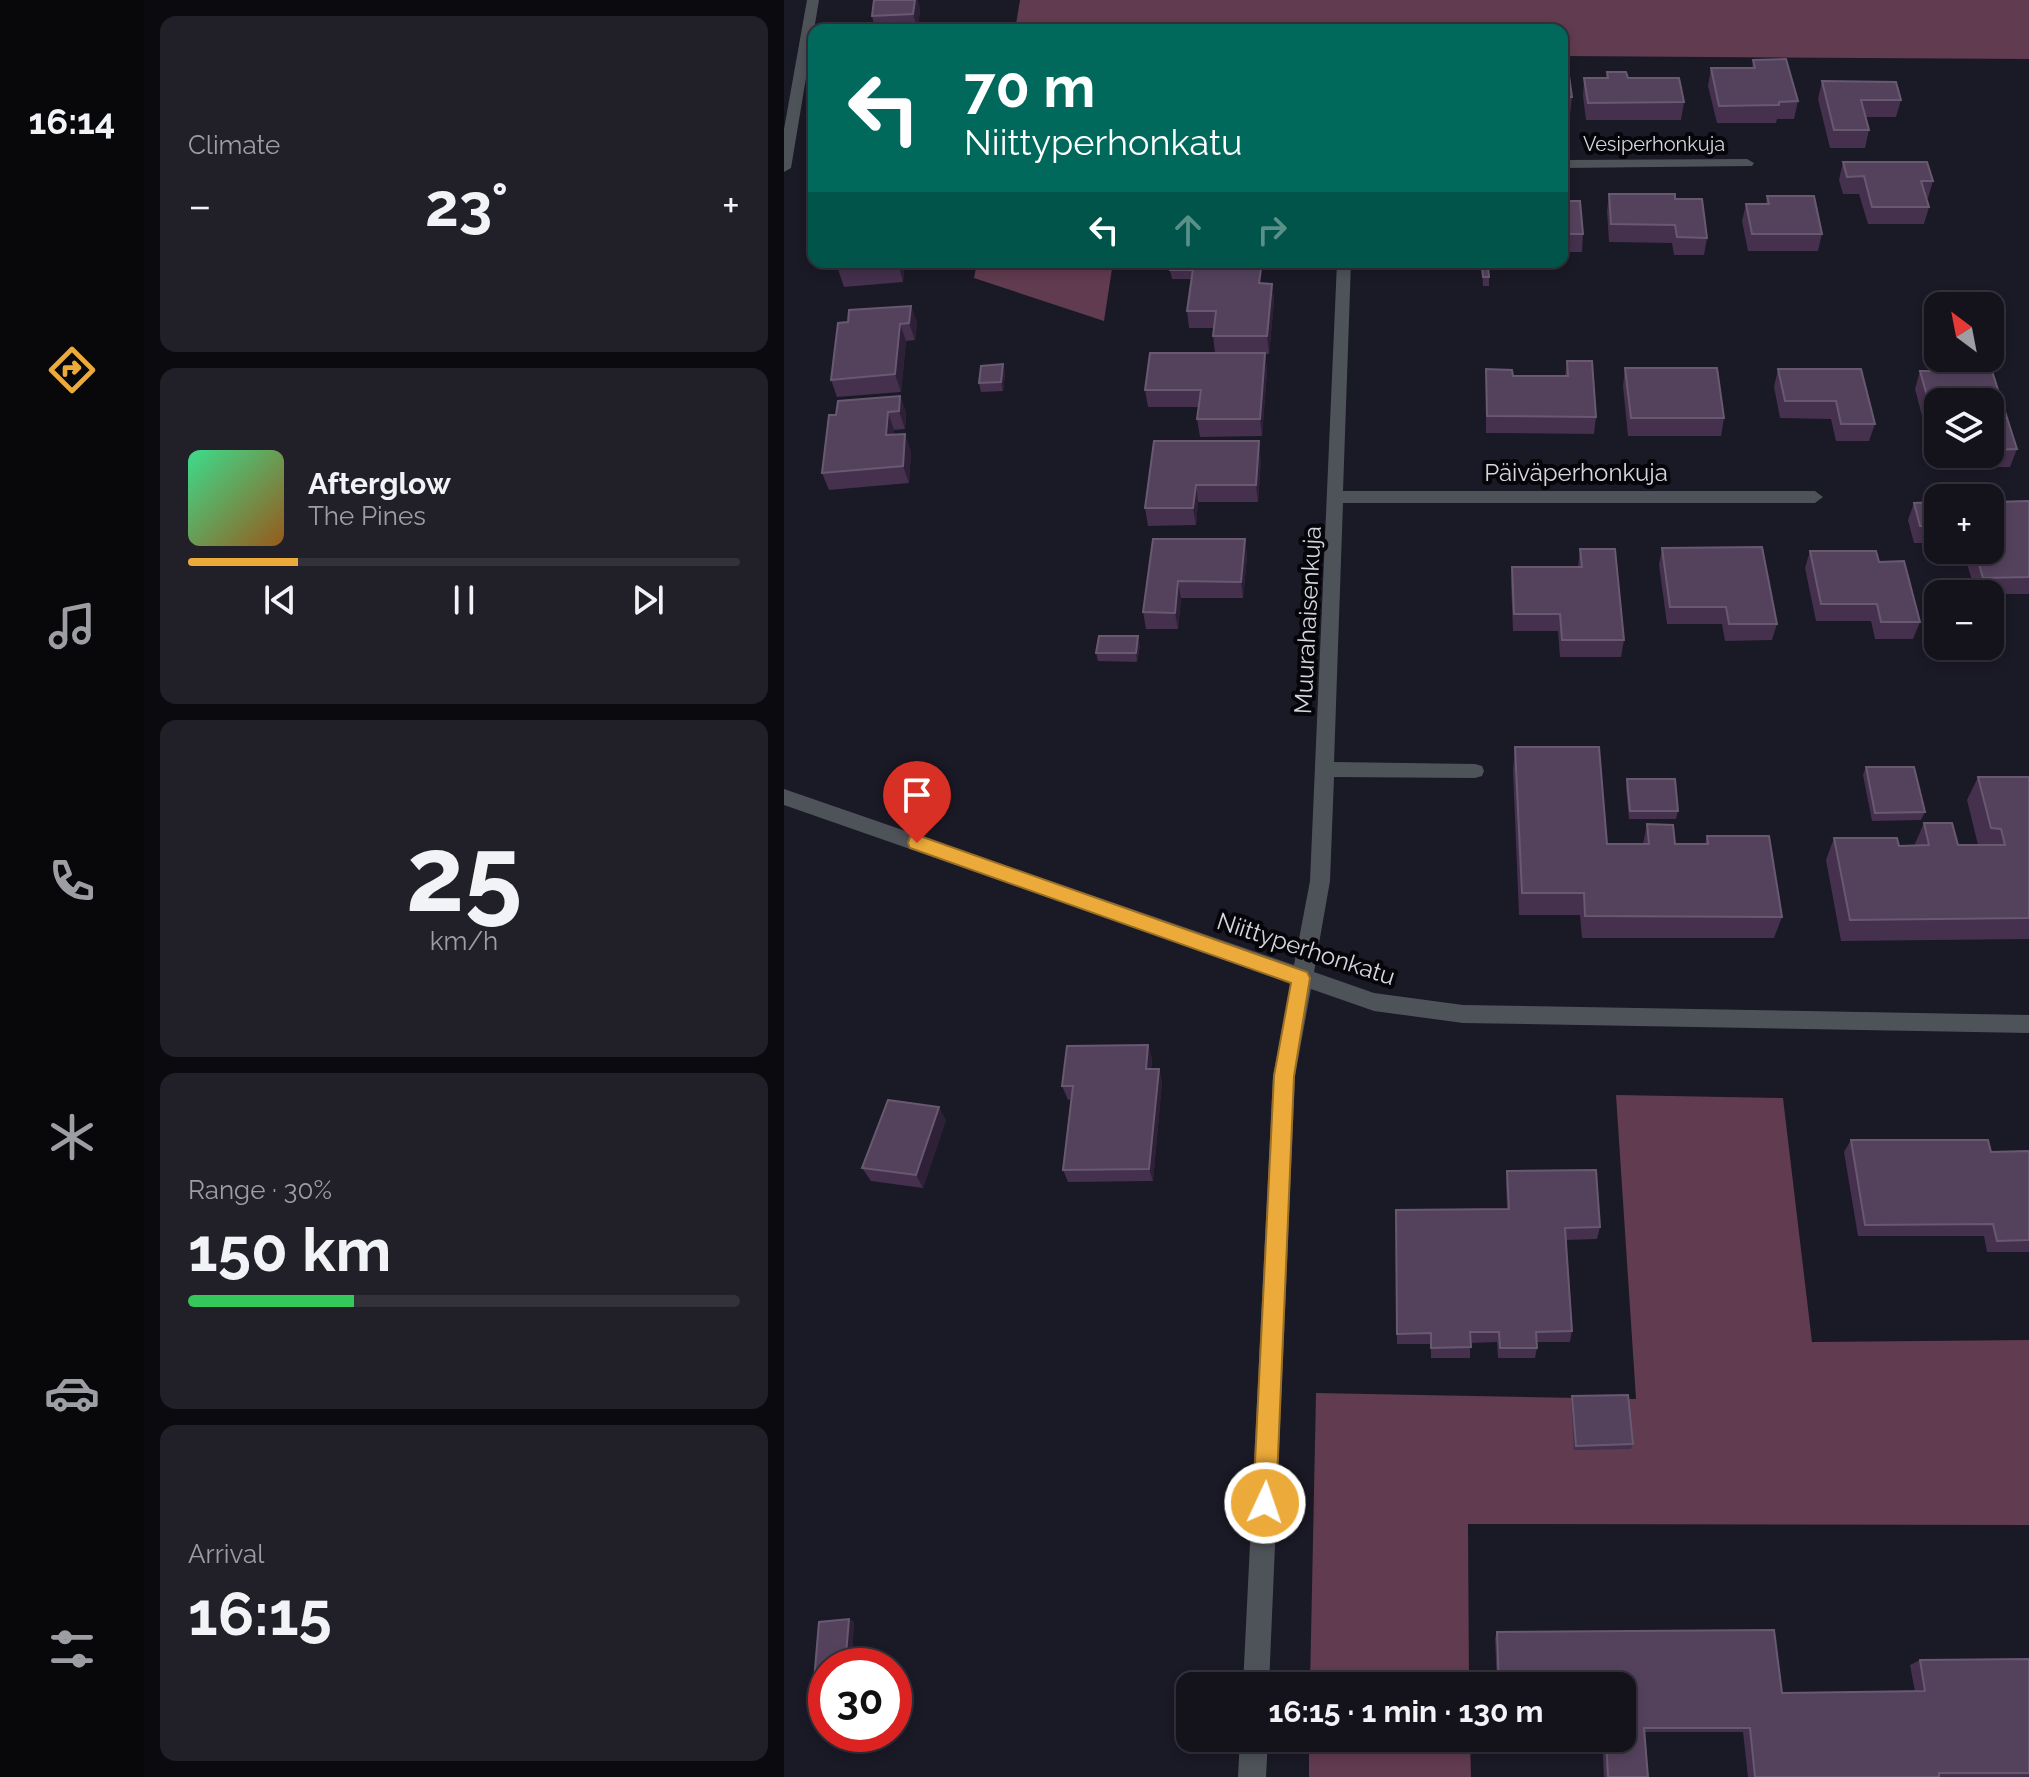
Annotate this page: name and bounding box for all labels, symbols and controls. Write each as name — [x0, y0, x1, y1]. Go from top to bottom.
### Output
text: 70 m — [964, 54, 1095, 120]
icon: left — [832, 56, 936, 160]
text: 16:14 — [29, 100, 115, 142]
text: Niittyperhonkatu — [964, 121, 1242, 163]
text: Climate — [188, 130, 280, 160]
street label: Vesiperhonkuja — [1583, 132, 1725, 156]
text: 23° — [425, 170, 508, 240]
text: − — [188, 180, 212, 231]
text: + — [722, 180, 740, 231]
icon: left — [1082, 208, 1126, 252]
icon: ahead — [1166, 208, 1210, 252]
icon: right — [1250, 208, 1294, 252]
north arrow — [1924, 292, 2004, 372]
map controls — [1924, 292, 2004, 660]
icon: directions — [44, 342, 100, 398]
button: layers — [1924, 388, 2004, 468]
street label: Päiväperhonkuja — [1484, 458, 1668, 487]
text: Afterglow — [308, 466, 451, 501]
button: + — [1924, 484, 2004, 564]
text: The Pines — [308, 501, 426, 531]
street label: Muurahaisenkuja — [1288, 525, 1327, 715]
icon: previous — [258, 578, 302, 622]
icon: pause — [442, 578, 486, 622]
icon: next — [626, 578, 670, 622]
button: − — [1924, 580, 2004, 660]
icon: music — [44, 598, 100, 654]
pin — [883, 761, 951, 843]
icon: arrive — [895, 773, 939, 817]
text: 25 — [406, 813, 522, 935]
icon: phone — [44, 853, 100, 909]
street label: Niittyperhonkatu — [1213, 906, 1399, 991]
text: km/h — [430, 926, 498, 956]
icon: climate — [44, 1109, 100, 1165]
text: Range · 30% — [188, 1175, 332, 1205]
text: 150 km — [188, 1215, 391, 1285]
icon: car — [44, 1365, 100, 1421]
position arrow — [1223, 1461, 1307, 1545]
text: Arrival — [188, 1539, 264, 1569]
text: 16:15 — [188, 1579, 332, 1649]
icon: filters — [44, 1621, 100, 1677]
speed limit sign: 30 — [808, 1648, 912, 1752]
text: 16:15 · 1 min · 130 m — [1268, 1694, 1544, 1729]

